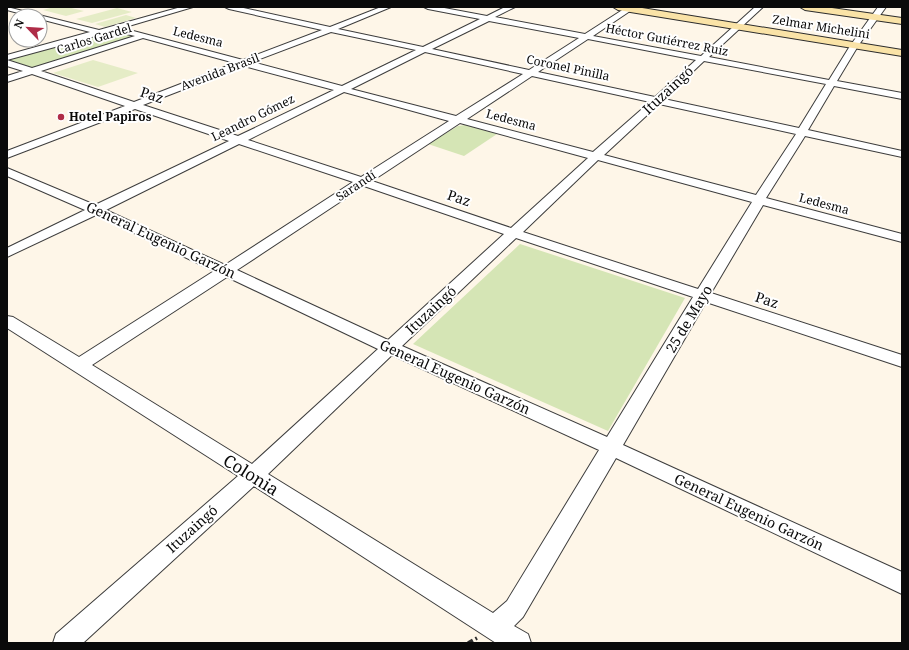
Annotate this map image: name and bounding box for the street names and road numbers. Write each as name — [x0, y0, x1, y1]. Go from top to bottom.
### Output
street label: Zelmar Michelini — [771, 10, 871, 43]
street label: Carlos Gardel — [54, 19, 134, 58]
street label: Héctor Gutiérrez Ruiz — [604, 19, 730, 60]
street label: Ledesma — [171, 22, 225, 51]
street label: Avenida Brasil — [178, 49, 262, 94]
street label: Coronel Pinilla — [525, 50, 612, 85]
street label: Ituzaingó — [638, 61, 697, 118]
street label: Paz — [138, 82, 166, 107]
street label: Leandro Gómez — [208, 90, 297, 145]
street label: Ledesma — [484, 105, 538, 134]
street label: Sarandí — [332, 166, 379, 205]
street label: Paz — [445, 185, 473, 210]
street label: Ledesma — [797, 189, 851, 218]
street label: General Eugenio Garzón — [83, 197, 239, 283]
street label: Ituzaingó — [401, 281, 460, 338]
street label: 25 de Mayo — [661, 281, 716, 356]
street label: Paz — [753, 287, 781, 312]
street label: General Eugenio Garzón — [377, 335, 533, 418]
street label: Colonia — [219, 449, 283, 501]
street label: General Eugenio Garzón — [671, 469, 827, 555]
street label: Ituzaingó — [162, 500, 221, 557]

